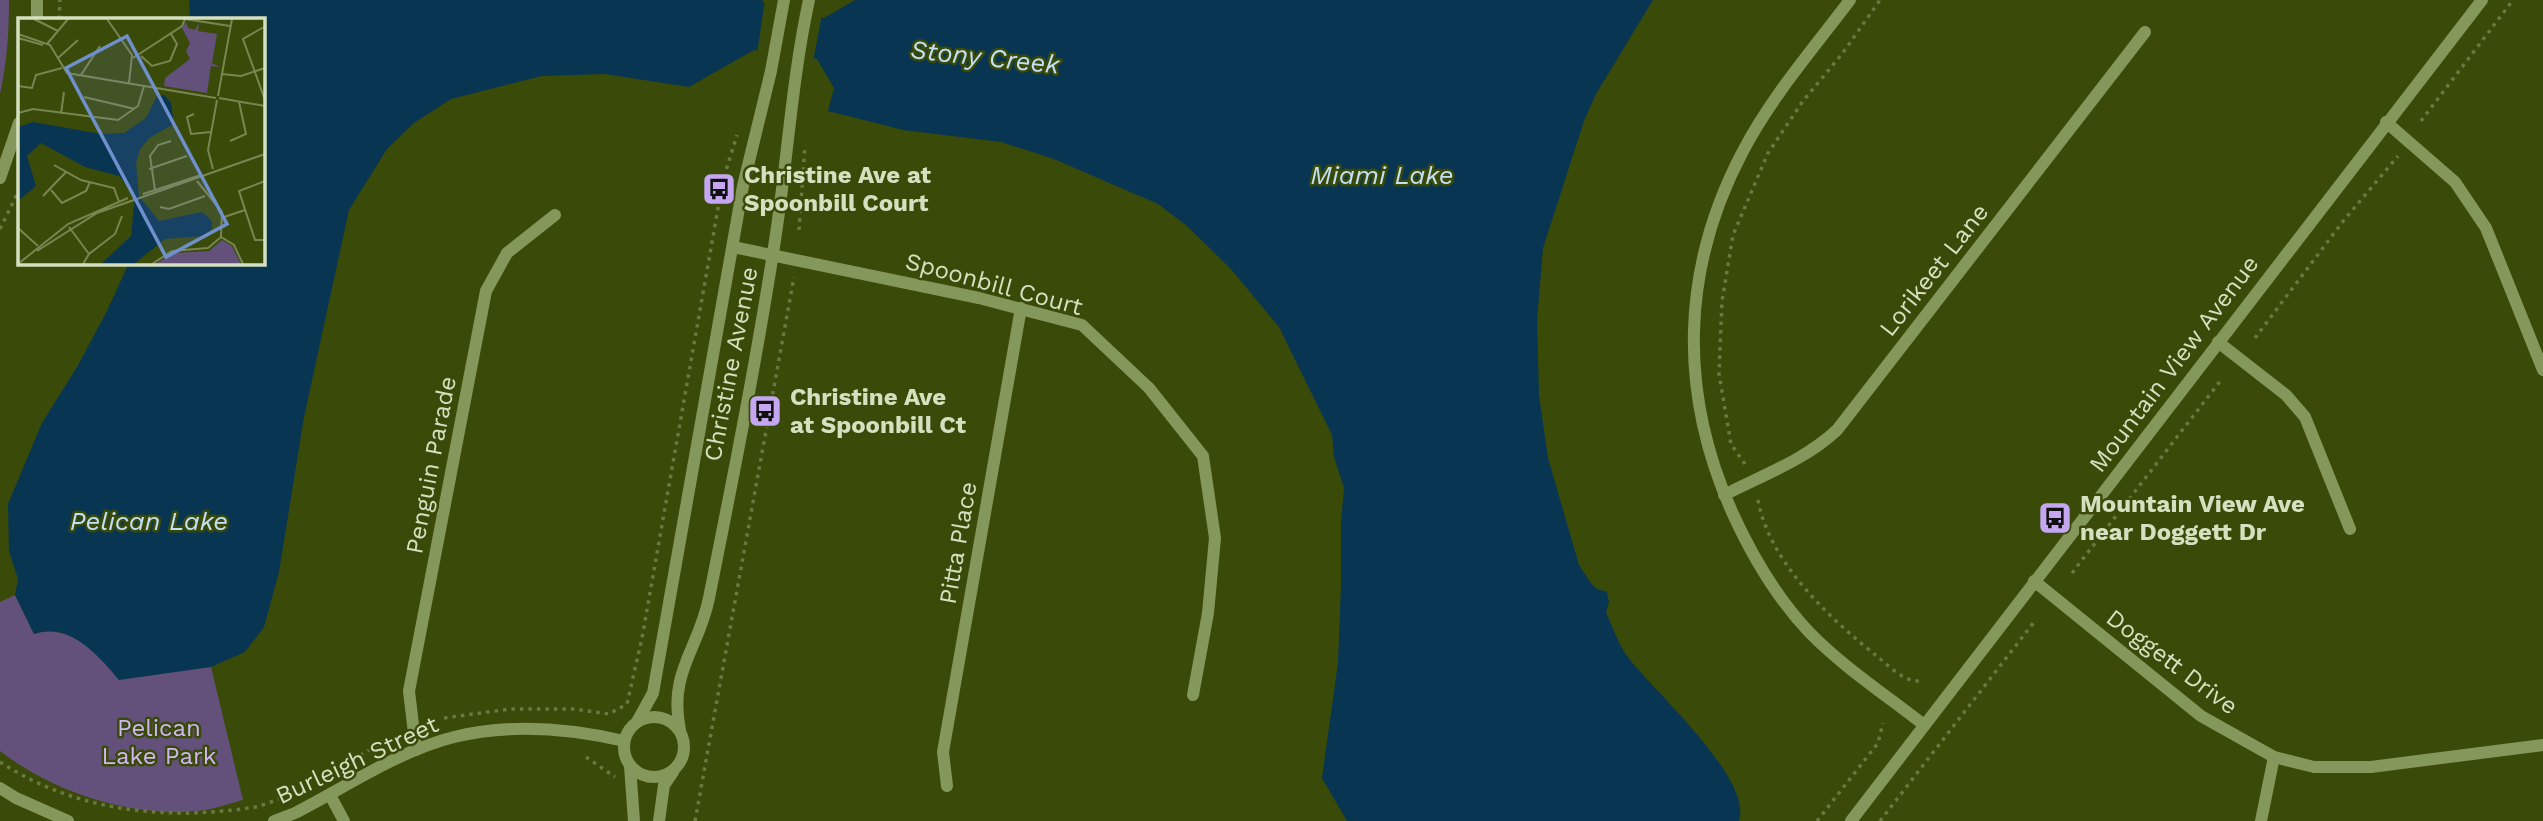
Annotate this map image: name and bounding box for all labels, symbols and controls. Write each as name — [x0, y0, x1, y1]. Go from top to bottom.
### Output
inset map — [18, 18, 264, 264]
water label: Stony Creek — [909, 34, 1062, 80]
water label: Miami Lake — [1310, 160, 1454, 190]
place label: Christine Ave at Spoonbill Court — [744, 161, 931, 217]
bus stop icon: Christine Ave at Spoonbill Court — [700, 170, 738, 208]
street label: Lorikeet Lane — [1874, 198, 1994, 342]
street label: Spoonbill Court — [902, 247, 1086, 321]
street label: Mountain View Avenue — [2084, 250, 2264, 478]
street label: Christine Avenue — [698, 264, 764, 464]
street label: Penguin Parade — [400, 374, 462, 556]
place label: Christine Ave at Spoonbill Ct — [790, 383, 966, 439]
bus stop icon: Christine Ave at Spoonbill Ct — [746, 392, 784, 430]
street label: Pitta Place — [933, 480, 983, 606]
place label: Mountain View Ave near Doggett Dr — [2080, 490, 2305, 546]
bus stop icon: Mountain View Ave near Doggett Dr — [2036, 499, 2074, 537]
water label: Pelican Lake — [70, 506, 228, 536]
street label: Doggett Drive — [2101, 604, 2243, 720]
street label: Burleigh Street — [271, 710, 443, 810]
park label: Pelican Lake Park — [102, 714, 217, 770]

